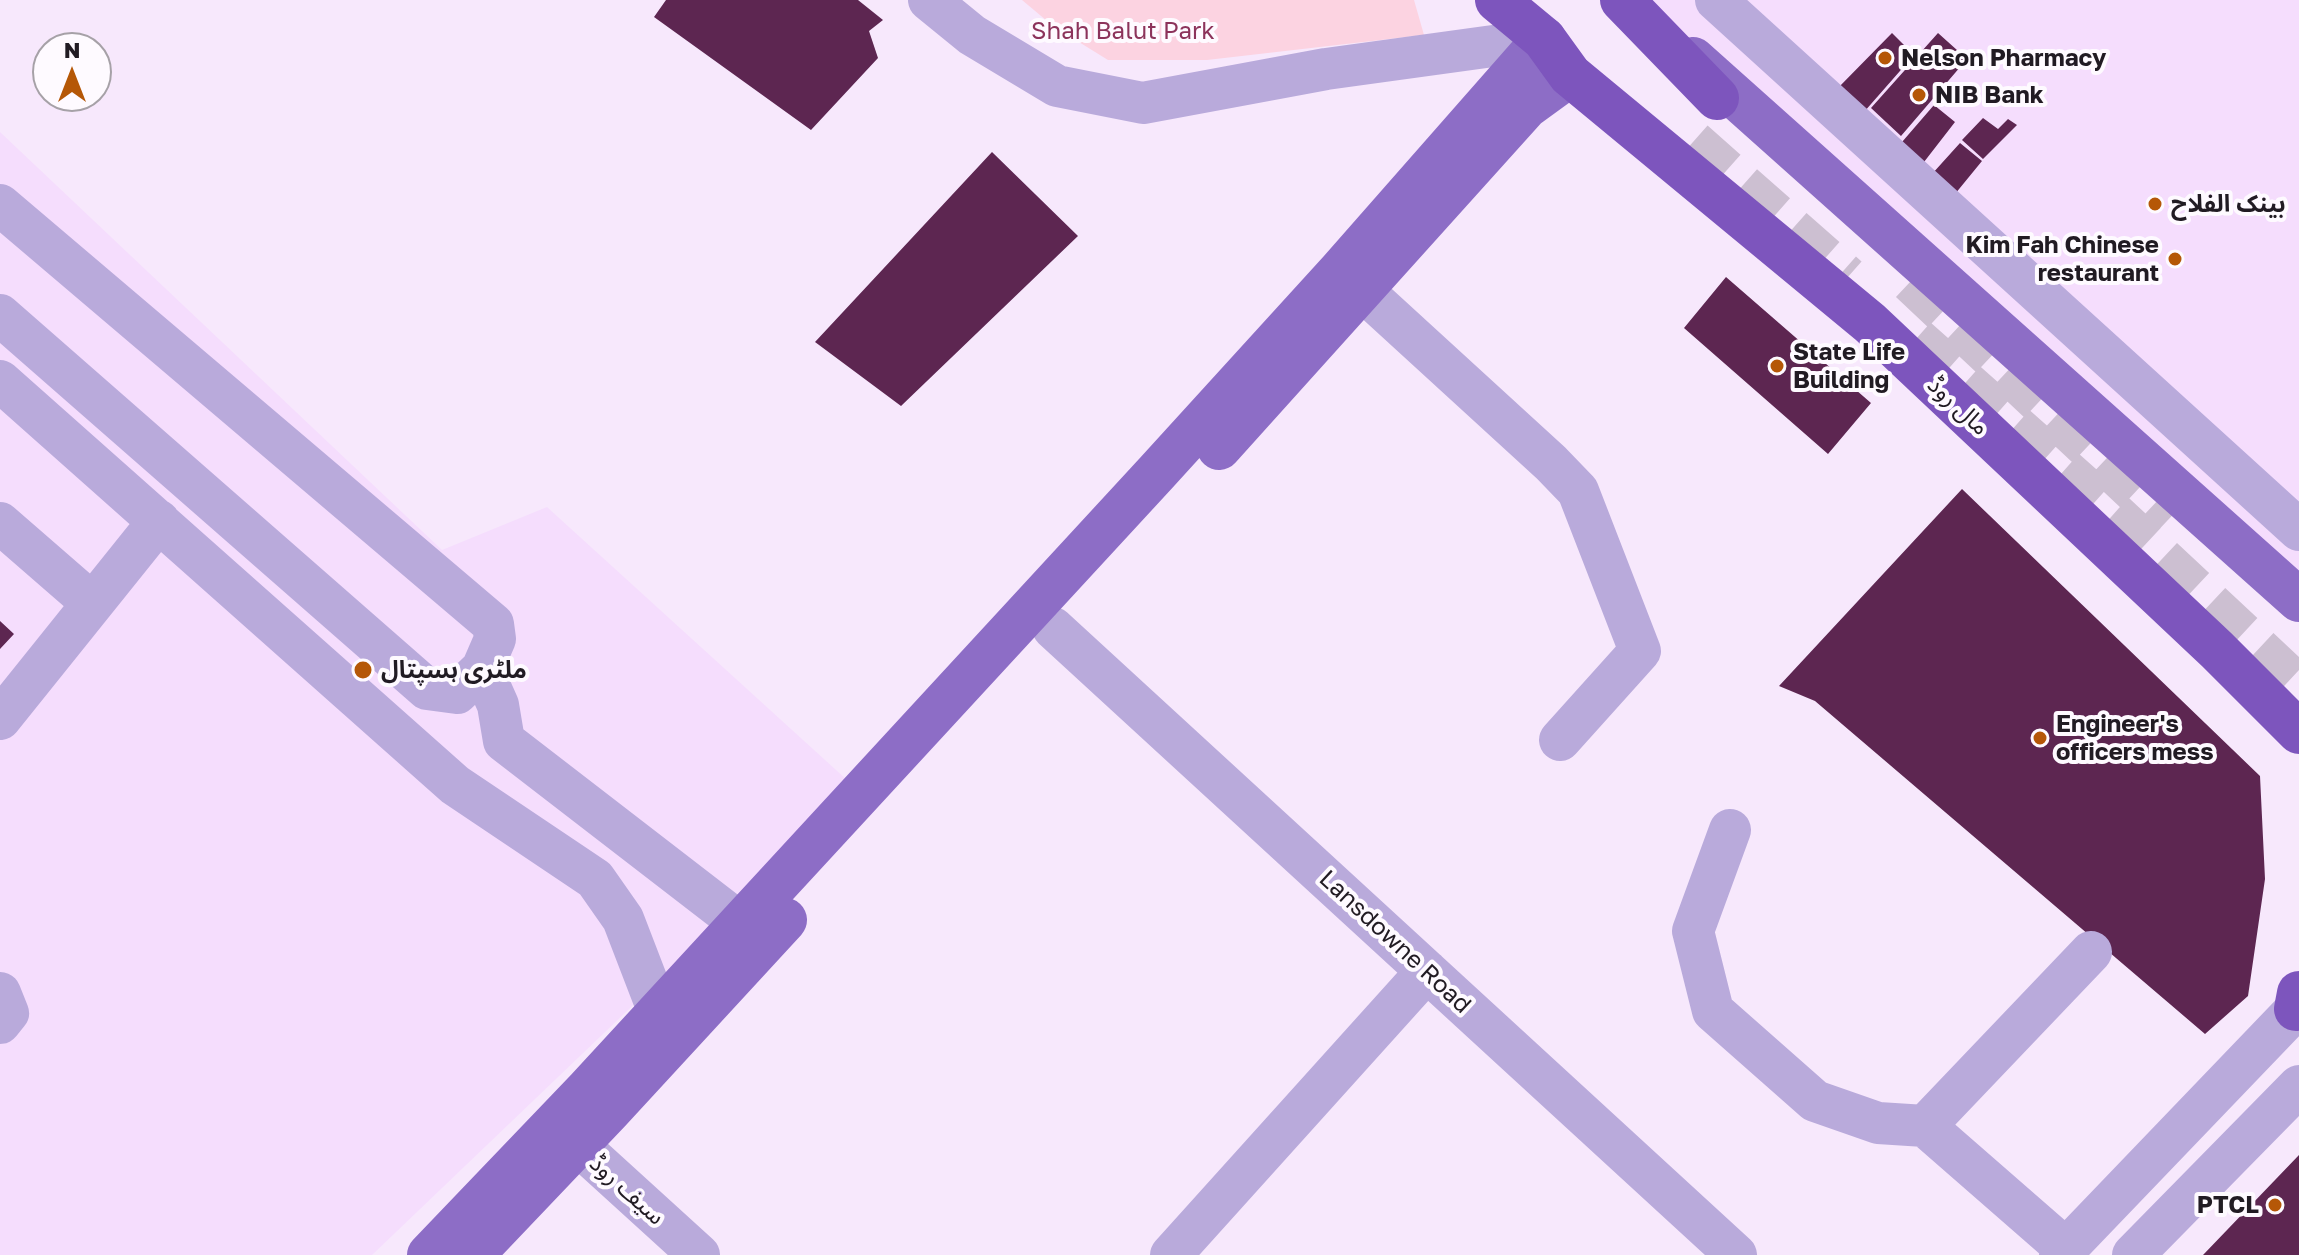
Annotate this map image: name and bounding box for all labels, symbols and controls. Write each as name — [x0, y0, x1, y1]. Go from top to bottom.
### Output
park label: Shah Balut Park — [1031, 17, 1215, 45]
north arrow — [32, 32, 112, 112]
text: N — [64, 36, 80, 63]
place label: Nelson Pharmacy — [1901, 44, 2106, 72]
marker: Nelson Pharmacy — [1876, 49, 1894, 67]
place label: NIB Bank — [1935, 81, 2044, 109]
marker: NIB Bank — [1910, 86, 1928, 104]
place label: بینک الفلاح — [2171, 190, 2286, 218]
marker: بینک الفلاح — [2146, 195, 2164, 213]
place label: Kim Fah Chinese restaurant — [1965, 231, 2159, 287]
marker: Kim Fah Chinese restaurant — [2166, 250, 2184, 268]
place label: State Life Building — [1793, 338, 1905, 394]
marker: State Life Building — [1768, 357, 1786, 375]
street label: مال روڈ — [1921, 370, 1995, 442]
place label: ملٹری ہسپتال — [381, 656, 527, 684]
marker: ملٹری ہسپتال — [352, 659, 374, 681]
place label: Engineer's officers mess — [2056, 710, 2214, 766]
marker: Engineer's officers mess — [2031, 729, 2049, 747]
street label: Lansdowne Road — [1313, 864, 1477, 1020]
street label: سیف روڈ — [584, 1149, 670, 1231]
place label: PTCL — [2197, 1191, 2259, 1219]
marker: PTCL — [2266, 1196, 2284, 1214]

